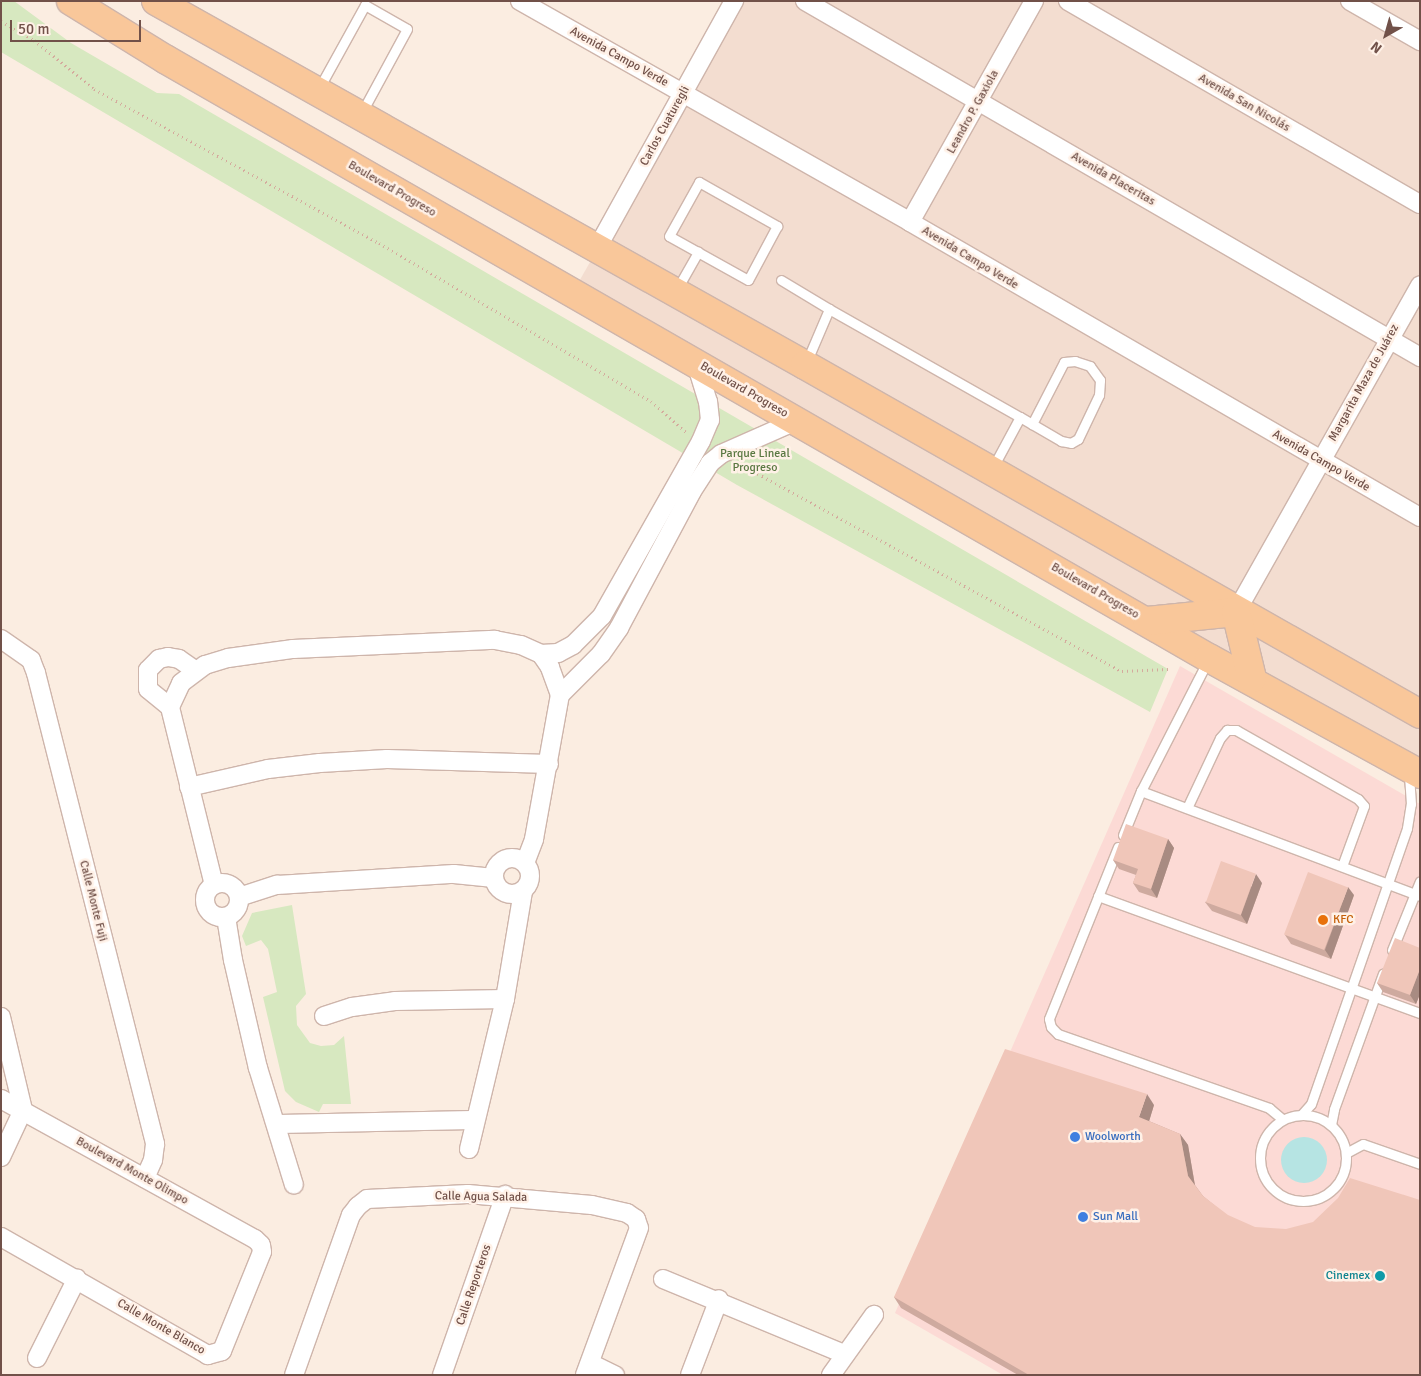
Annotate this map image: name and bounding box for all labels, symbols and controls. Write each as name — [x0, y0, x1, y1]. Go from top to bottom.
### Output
scale bar — [12, 10, 144, 42]
north arrow — [1361, 10, 1411, 60]
text: 50 m — [18, 20, 49, 38]
street label: Avenida Campo Verde — [567, 24, 671, 90]
text: N — [1367, 38, 1386, 57]
street label: Leandro P. Gaxiola — [944, 68, 1002, 156]
street label: Avenida San Nicolás — [1196, 71, 1292, 135]
street label: Carlos Cuaturegli — [637, 84, 693, 168]
street label: Avenida Placeritas — [1068, 149, 1158, 209]
street label: Boulevard Progreso — [345, 158, 439, 220]
street label: Avenida Campo Verde — [919, 223, 1021, 293]
street label: Margarita Maza de Juárez — [1326, 322, 1402, 444]
street label: Boulevard Progreso — [697, 359, 791, 421]
street label: Avenida Campo Verde — [1270, 427, 1372, 495]
park label: Parque Lineal Progreso — [720, 447, 790, 475]
street label: Boulevard Progreso — [1048, 560, 1142, 622]
street label: Calle Monte Fuji — [76, 859, 110, 943]
place label: KFC — [1333, 913, 1354, 927]
marker: KFC — [1317, 914, 1329, 926]
place label: Woolworth — [1085, 1130, 1141, 1144]
marker: Woolworth — [1069, 1131, 1081, 1143]
street label: Boulevard Monte Olimpo — [73, 1134, 191, 1208]
street label: Calle Agua Salada — [435, 1189, 527, 1205]
place label: Sun Mall — [1093, 1210, 1138, 1224]
marker: Sun Mall — [1077, 1211, 1089, 1223]
street label: Calle Reporteros — [453, 1243, 495, 1327]
place label: Cinemex — [1326, 1269, 1370, 1283]
marker: Cinemex — [1374, 1270, 1386, 1282]
street label: Calle Monte Blanco — [114, 1296, 208, 1358]

